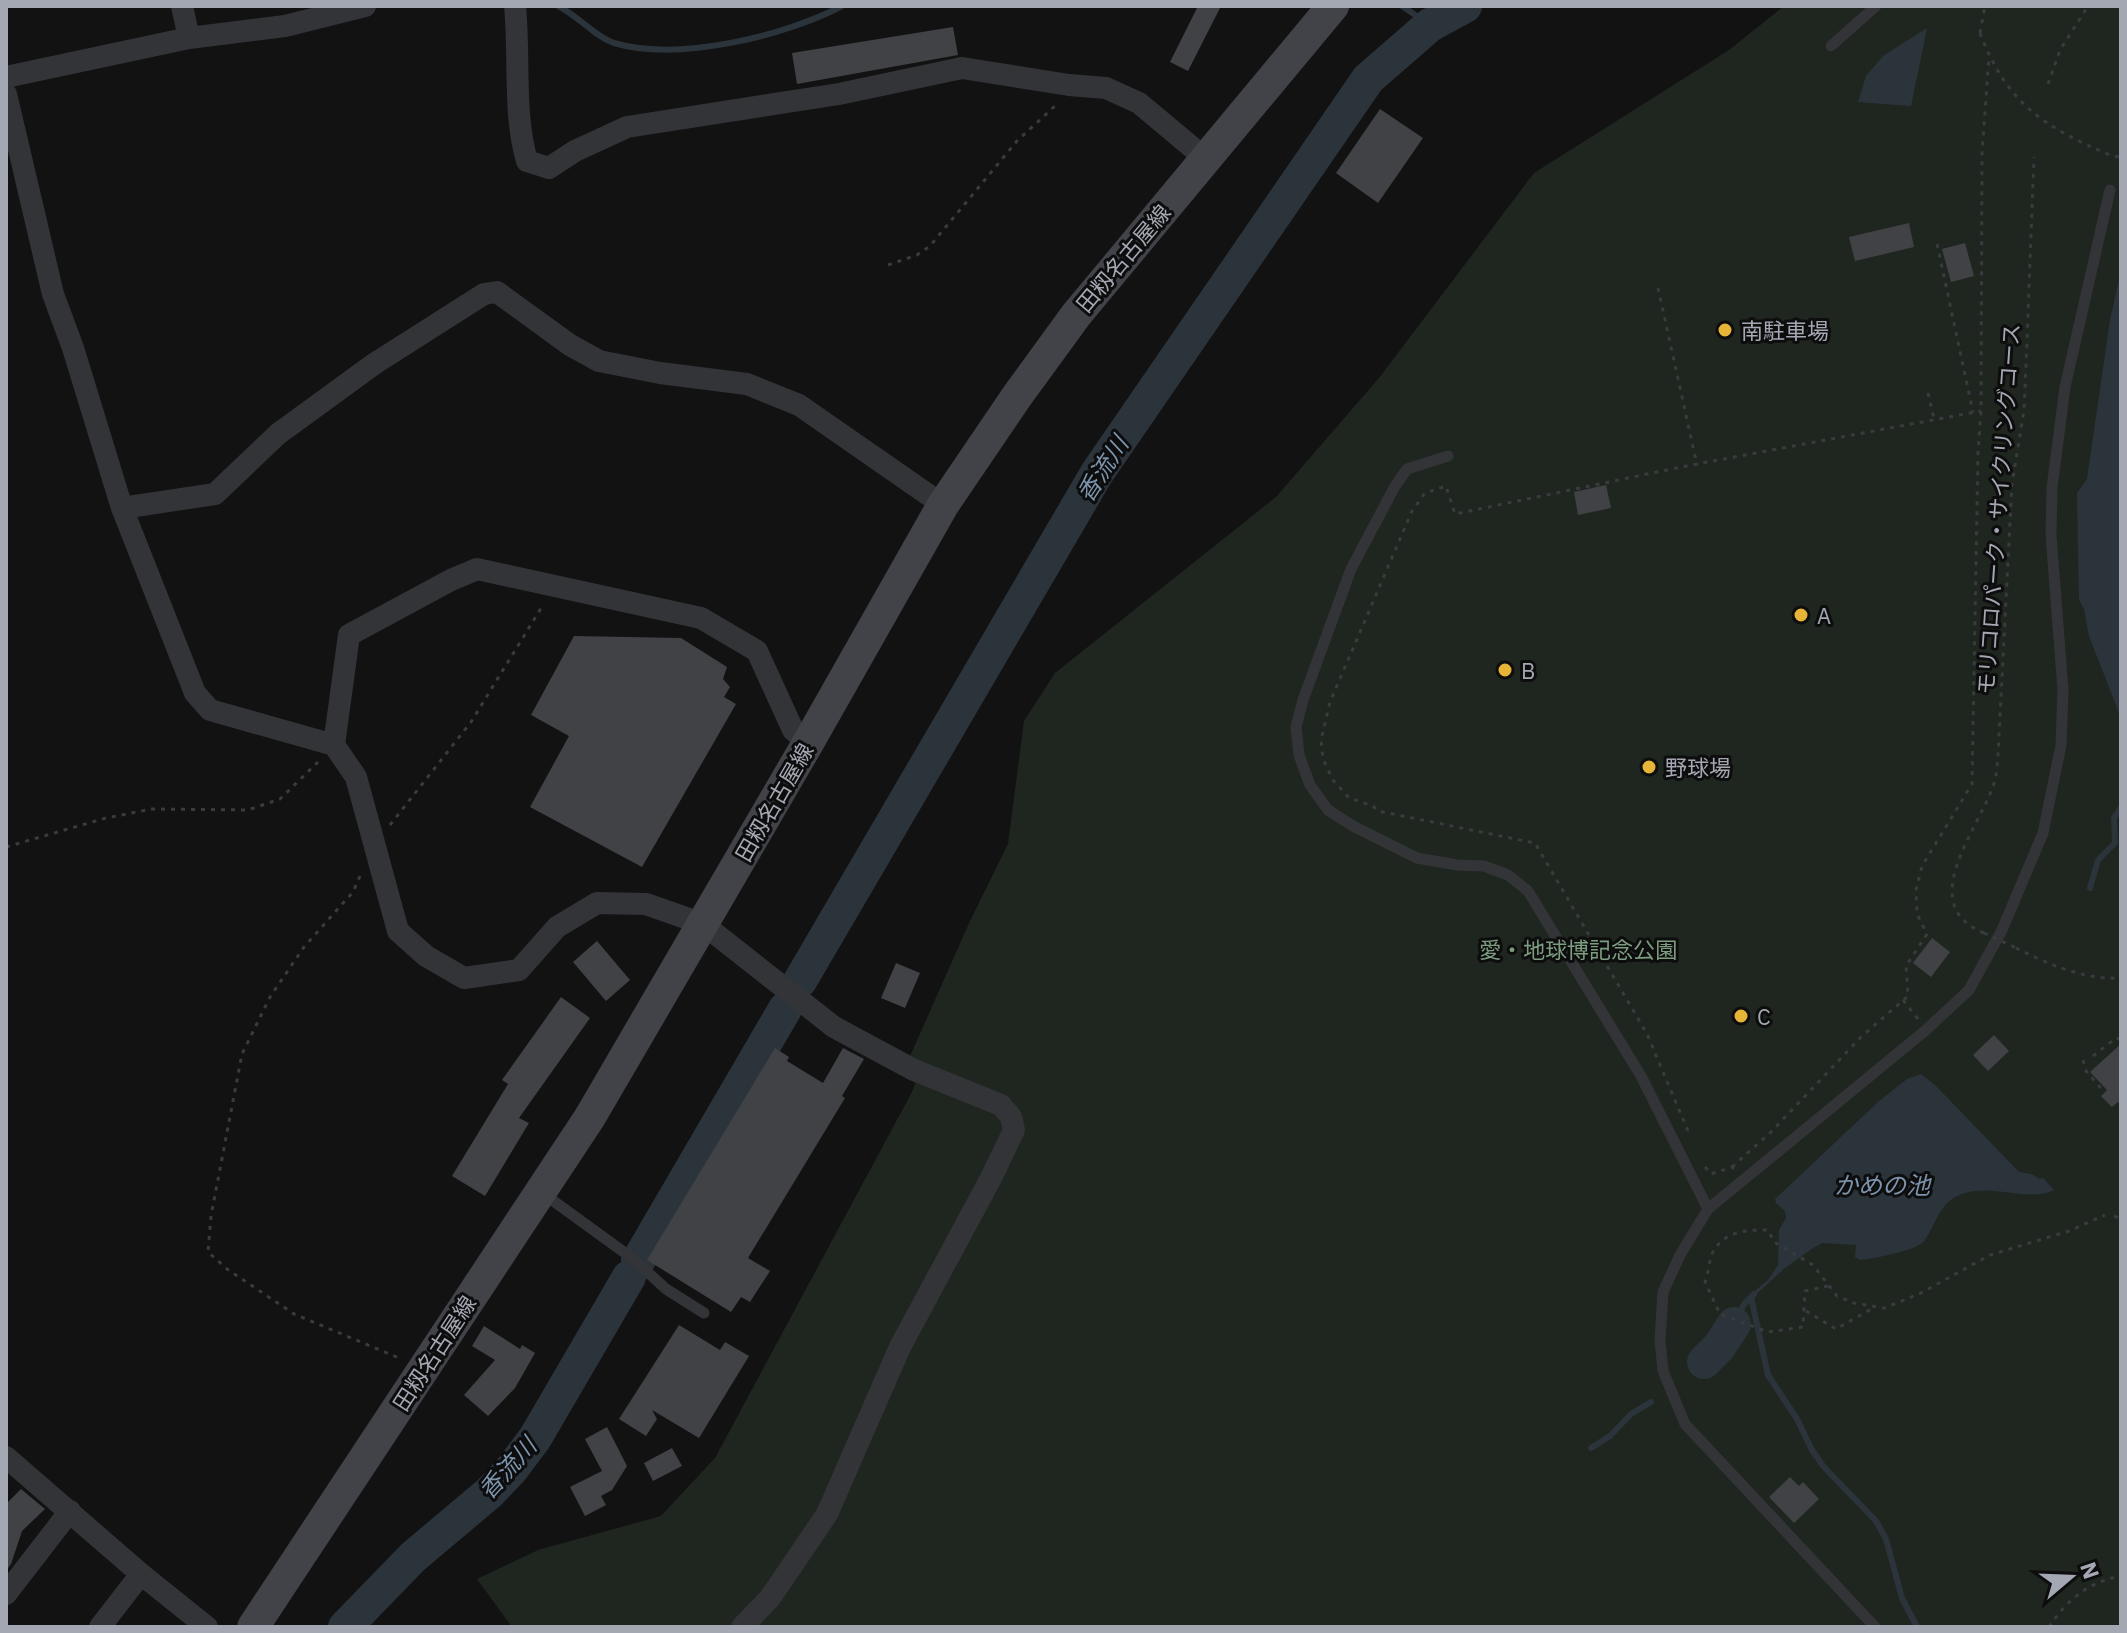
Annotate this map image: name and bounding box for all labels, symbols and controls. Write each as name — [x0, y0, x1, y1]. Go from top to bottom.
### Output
street label: 田籾名古屋線 — [1069, 198, 1177, 318]
place label: 南駐車場 — [1741, 316, 1829, 345]
marker: 南駐車場 — [1716, 321, 1734, 339]
street label: モリコロパーク・サイクリングコース — [1971, 322, 2025, 696]
water label: 香流川 — [1069, 428, 1137, 508]
place label: A — [1817, 601, 1831, 630]
marker: A — [1792, 606, 1810, 624]
place label: B — [1521, 656, 1535, 685]
marker: B — [1496, 661, 1514, 679]
street label: 田籾名古屋線 — [728, 738, 820, 866]
place label: 野球場 — [1665, 753, 1731, 782]
marker: 野球場 — [1640, 758, 1658, 776]
park label: 愛・地球博記念公園 — [1479, 935, 1677, 964]
place label: C — [1757, 1002, 1771, 1031]
marker: C — [1732, 1007, 1750, 1025]
water label: かめの池 — [1834, 1169, 1932, 1201]
street label: 田籾名古屋線 — [386, 1290, 482, 1416]
water label: 香流川 — [471, 1428, 545, 1505]
north arrow — [2031, 1537, 2111, 1617]
text: N — [2074, 1558, 2107, 1583]

